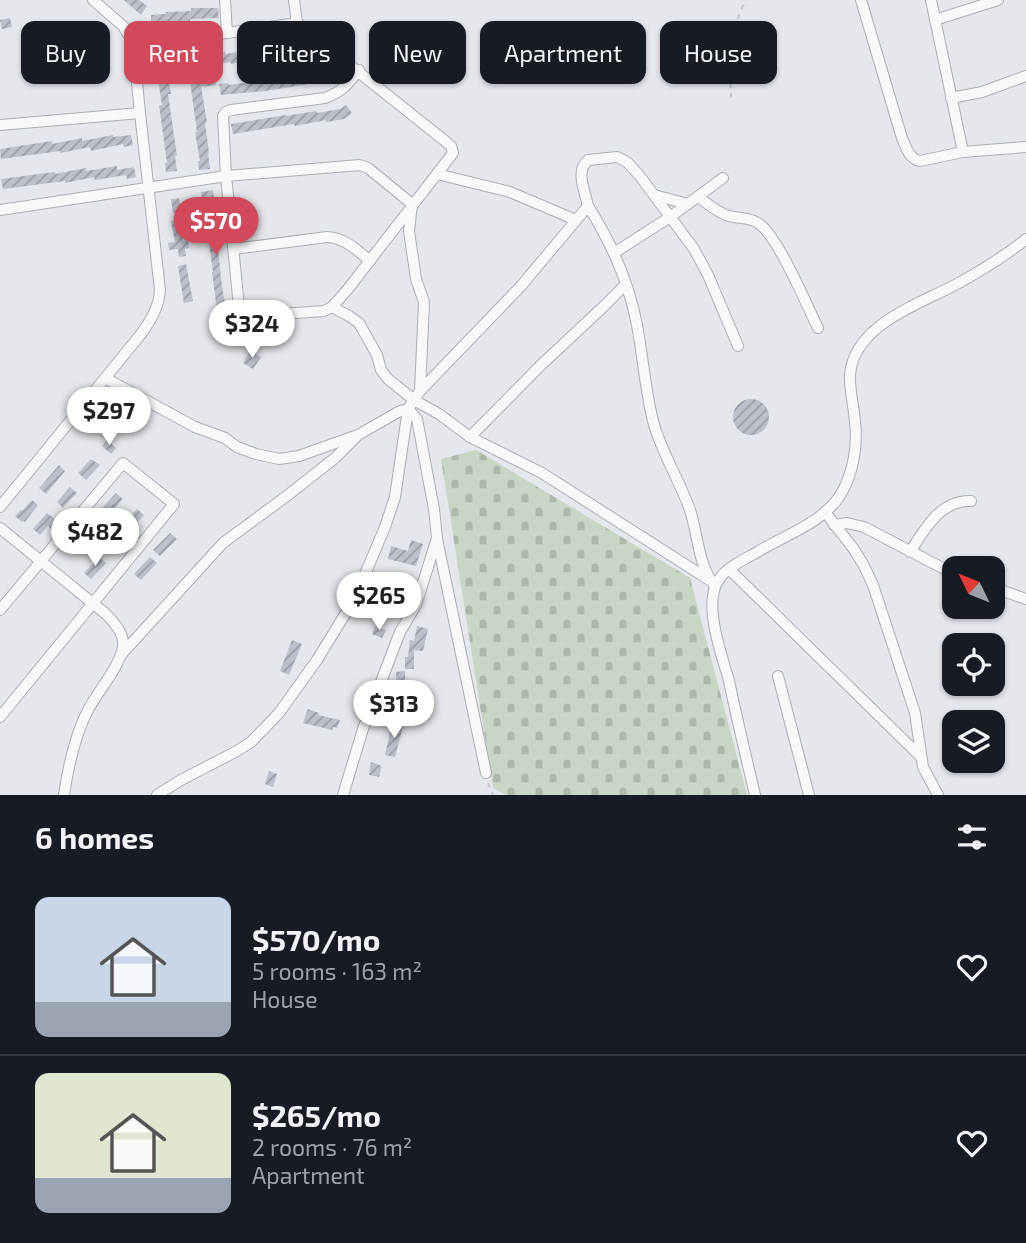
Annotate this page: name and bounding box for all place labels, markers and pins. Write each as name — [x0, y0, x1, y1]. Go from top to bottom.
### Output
pin: $570 — [175, 198, 257, 257]
pin: $324 — [211, 300, 293, 360]
pin: $297 — [68, 388, 150, 447]
pin: $482 — [54, 508, 136, 568]
pin: $265 — [338, 572, 420, 632]
pin: $313 — [353, 680, 435, 740]

